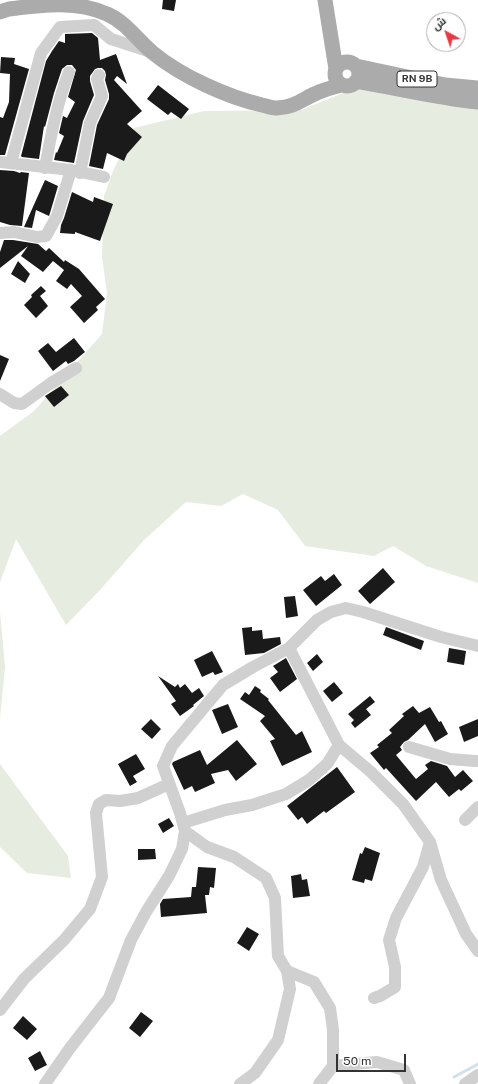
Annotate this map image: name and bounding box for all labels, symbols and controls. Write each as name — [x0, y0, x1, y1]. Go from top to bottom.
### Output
north arrow — [426, 12, 466, 52]
text: ش — [430, 14, 448, 33]
road number: RN 9B — [397, 71, 437, 87]
scale bar — [338, 1046, 408, 1072]
text: 50 m — [343, 1054, 371, 1068]

